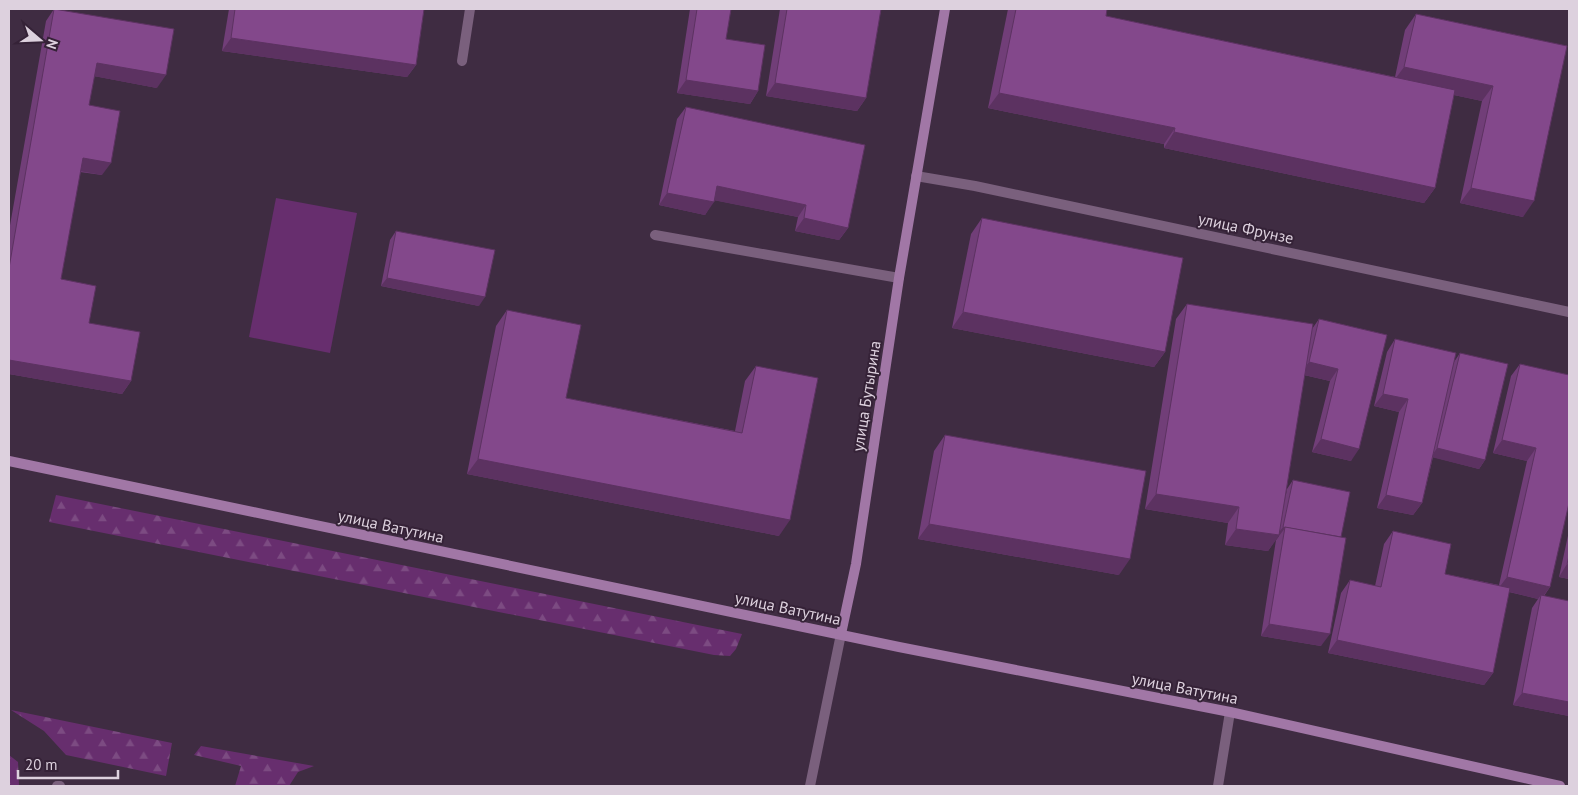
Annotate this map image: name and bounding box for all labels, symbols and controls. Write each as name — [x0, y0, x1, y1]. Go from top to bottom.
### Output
north arrow — [15, 15, 65, 65]
text: N — [42, 37, 62, 52]
street label: улица Фрунзе — [1196, 208, 1296, 248]
street label: улица Бутырина — [847, 339, 885, 453]
street label: улица Ватутина — [336, 505, 446, 547]
street label: улица Ватутина — [733, 587, 843, 629]
street label: улица Ватутина — [1130, 668, 1240, 708]
scale bar — [18, 748, 118, 780]
text: 20 m — [25, 755, 58, 774]

